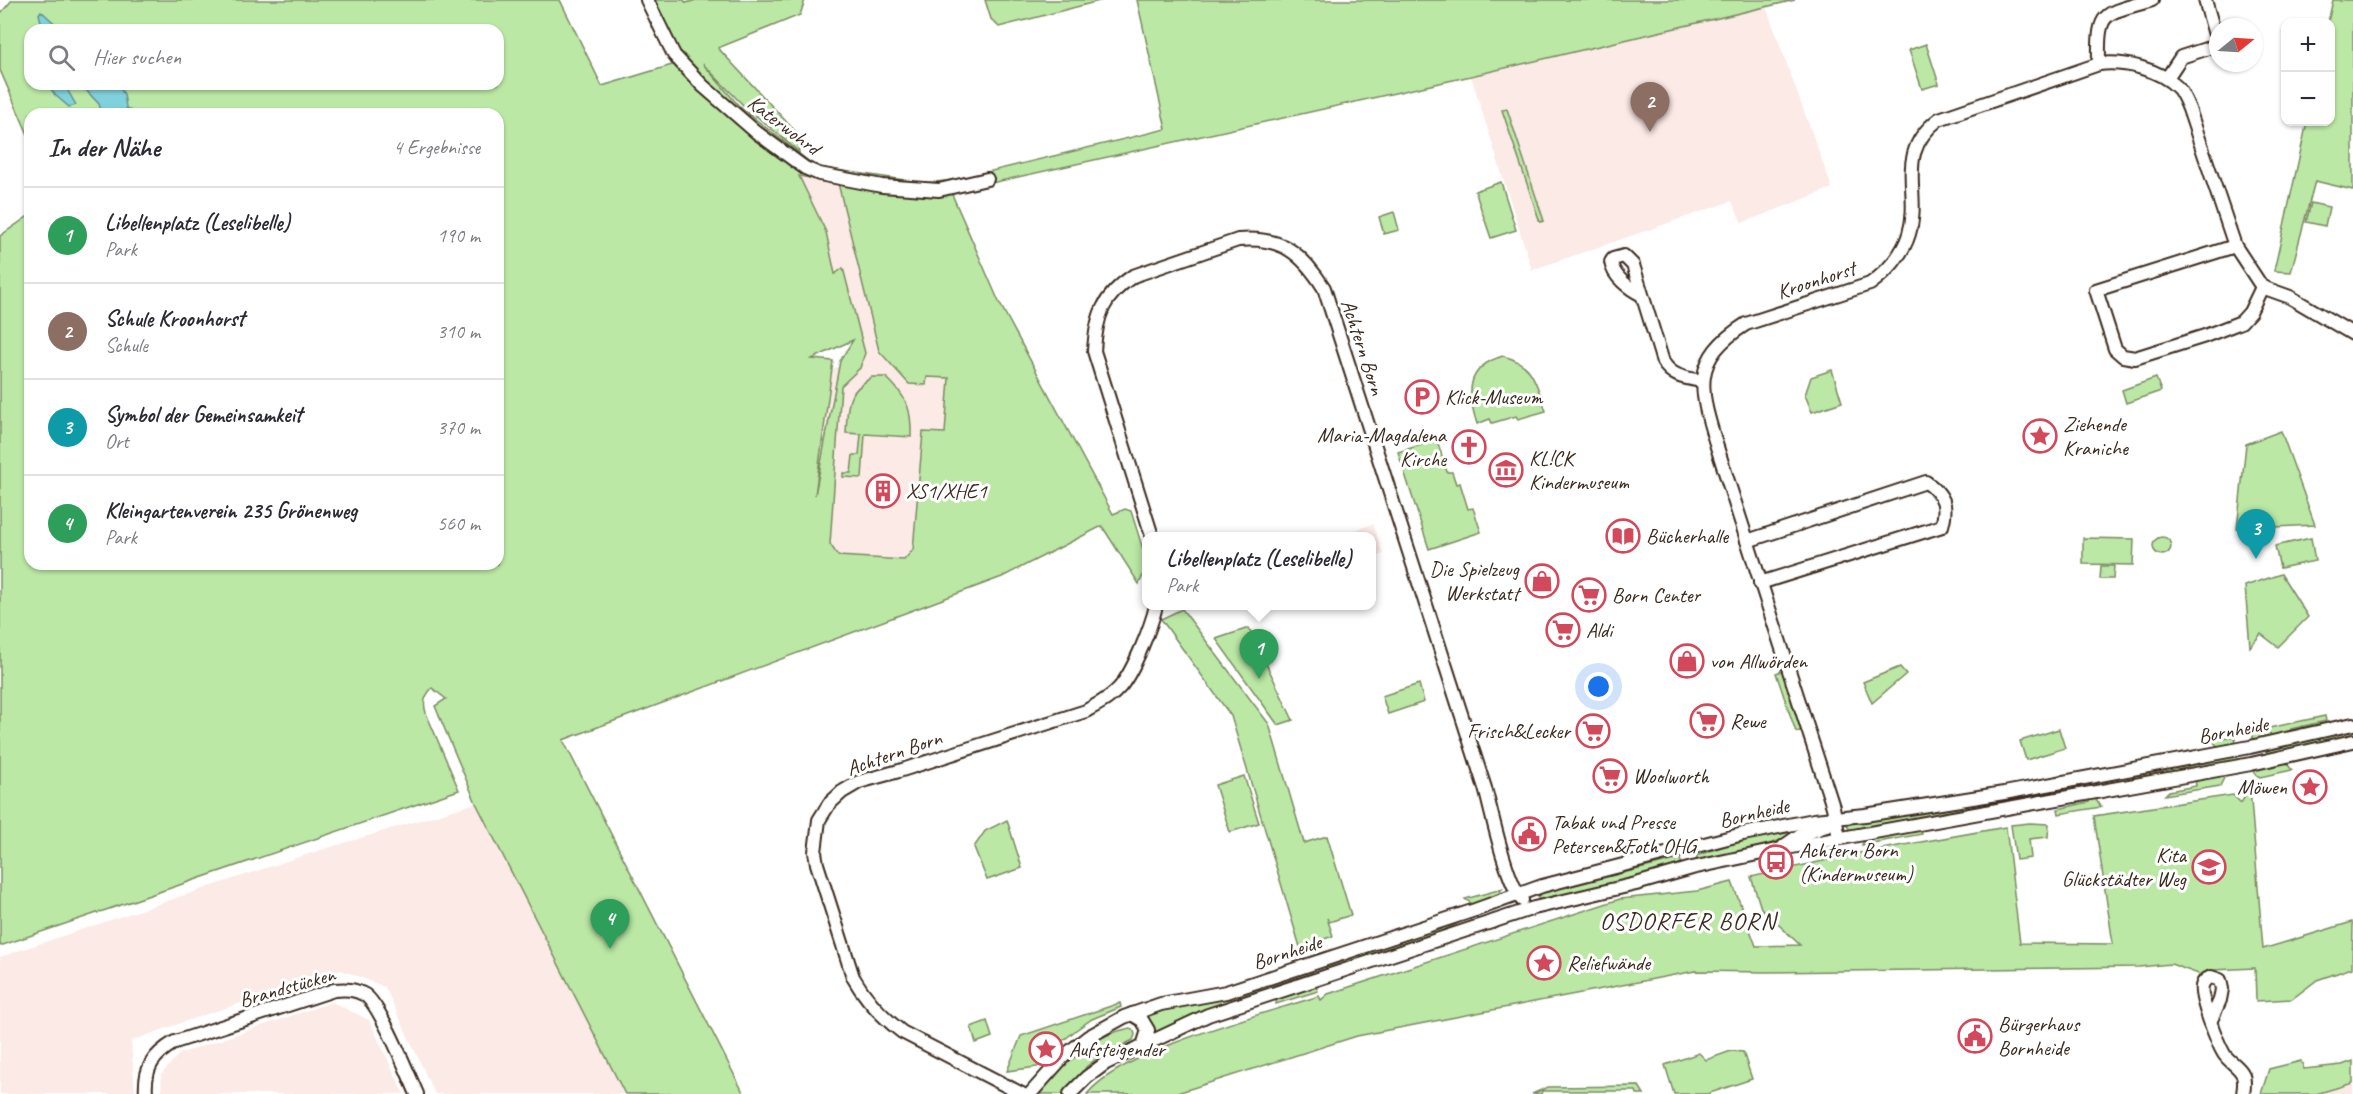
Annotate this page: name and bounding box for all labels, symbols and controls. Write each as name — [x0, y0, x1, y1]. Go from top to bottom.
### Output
north arrow — [2209, 18, 2263, 72]
map controls — [2281, 18, 2335, 126]
button: + — [2281, 18, 2335, 72]
search box — [24, 24, 504, 90]
icon: search — [45, 41, 78, 74]
text: Hier suchen — [93, 43, 181, 71]
button: − — [2281, 72, 2335, 126]
pin: 2 — [1630, 82, 1670, 132]
street label: Katerwohrd — [743, 89, 828, 162]
text: In der Nähe — [48, 131, 160, 164]
text: 4 Ergebnisse — [393, 135, 480, 160]
text: Libellenplatz (Leselibelle) — [105, 209, 290, 237]
text: 1 — [63, 223, 72, 248]
text: 190 m — [437, 223, 480, 248]
text: Park — [105, 237, 137, 262]
street label: Kroonhorst — [1774, 254, 1861, 305]
street label: Achtern Born — [1335, 296, 1391, 398]
text: Schule Kroonhorst — [105, 305, 245, 333]
text: 2 — [63, 319, 72, 344]
text: 310 m — [437, 319, 480, 344]
text: Schule — [105, 333, 148, 358]
parking icon: Klick-Museum — [1404, 379, 1440, 415]
place label: Klick-Museum — [1445, 384, 1543, 410]
text: Symbol der Gemeinsamkeit — [105, 401, 302, 429]
place label: Ziehende Kraniche — [2063, 411, 2129, 461]
text: 3 — [63, 415, 72, 440]
text: 370 m — [437, 415, 480, 440]
place icon: Ziehende Kraniche — [2022, 418, 2058, 454]
place label: Maria-Magdalena Kirche — [1317, 422, 1448, 472]
text: Ort — [105, 429, 129, 454]
church icon: Maria-Magdalena Kirche — [1451, 429, 1487, 465]
place label: KL!CK Kindermuseum — [1529, 445, 1630, 495]
museum icon: KL!CK Kindermuseum — [1488, 452, 1524, 488]
building icon: XS1/XHE1 — [865, 473, 901, 509]
place label: XS1/XHE1 — [906, 478, 988, 504]
text: Kleingartenverein 235 Grönenweg — [105, 497, 357, 525]
pin: 3 — [2236, 510, 2276, 559]
text: 4 — [63, 511, 72, 536]
text: 560 m — [437, 511, 480, 536]
library icon: Bücherhalle — [1605, 518, 1641, 554]
place label: Bücherhalle — [1646, 523, 1729, 549]
text: Park — [105, 525, 137, 550]
popup — [1142, 532, 1376, 610]
text: Libellenplatz (Leselibelle) — [1167, 545, 1351, 573]
place label: Die Spielzeug Werkstatt — [1430, 556, 1522, 606]
shop icon: Die Spielzeug Werkstatt — [1524, 563, 1560, 599]
text: Park — [1167, 573, 1198, 598]
supermarket icon: Born Center — [1571, 577, 1607, 613]
place label: Born Center — [1612, 582, 1702, 608]
supermarket icon: Aldi — [1545, 612, 1581, 648]
place label: Aldi — [1586, 617, 1615, 643]
pin: 1 — [1240, 630, 1278, 679]
shop icon: von Allwörden — [1669, 643, 1705, 679]
place label: von Allwörden — [1710, 648, 1808, 674]
your location — [1584, 672, 1613, 701]
supermarket icon: Rewe — [1689, 703, 1725, 739]
place label: Rewe — [1730, 708, 1767, 734]
street label: Bornheide — [2196, 710, 2272, 750]
supermarket icon: Frisch&Lecker — [1575, 713, 1611, 749]
place label: Frisch&Lecker — [1467, 718, 1571, 744]
street label: Achtern Born — [843, 724, 945, 781]
supermarket icon: Woolworth — [1592, 758, 1628, 794]
place label: Woolworth — [1633, 763, 1710, 789]
place icon: Möwen — [2292, 769, 2328, 805]
place label: Möwen — [2237, 774, 2288, 800]
street label: Bornheide — [1717, 792, 1793, 834]
place label: Tabak und Presse Petersen&Foth OHG — [1552, 809, 1699, 859]
public building icon: Tabak und Presse Petersen&Foth OHG — [1511, 816, 1547, 852]
place label: Achtern Born (Kindermuseum) — [1799, 837, 1914, 887]
place label: Kita Glückstädter Weg — [2062, 842, 2188, 892]
bus stop icon: Achtern Born (Kindermuseum) — [1758, 844, 1794, 880]
school or university icon: Kita Glückstädter Weg — [2191, 849, 2227, 885]
pin: 4 — [590, 900, 630, 949]
district label: OSDORFER BORN — [1600, 906, 1778, 936]
street label: Bornheide — [1249, 928, 1327, 975]
place icon: Reliefwände — [1526, 945, 1562, 981]
place label: Reliefwände — [1567, 950, 1652, 976]
street label: Brandstücken — [236, 960, 339, 1013]
place label: Bürgerhaus Bornheide — [1998, 1011, 2081, 1061]
public building icon: Bürgerhaus Bornheide — [1957, 1018, 1993, 1054]
place icon: Aufsteigender — [1028, 1031, 1064, 1067]
place label: Aufsteigender — [1069, 1036, 1167, 1062]

